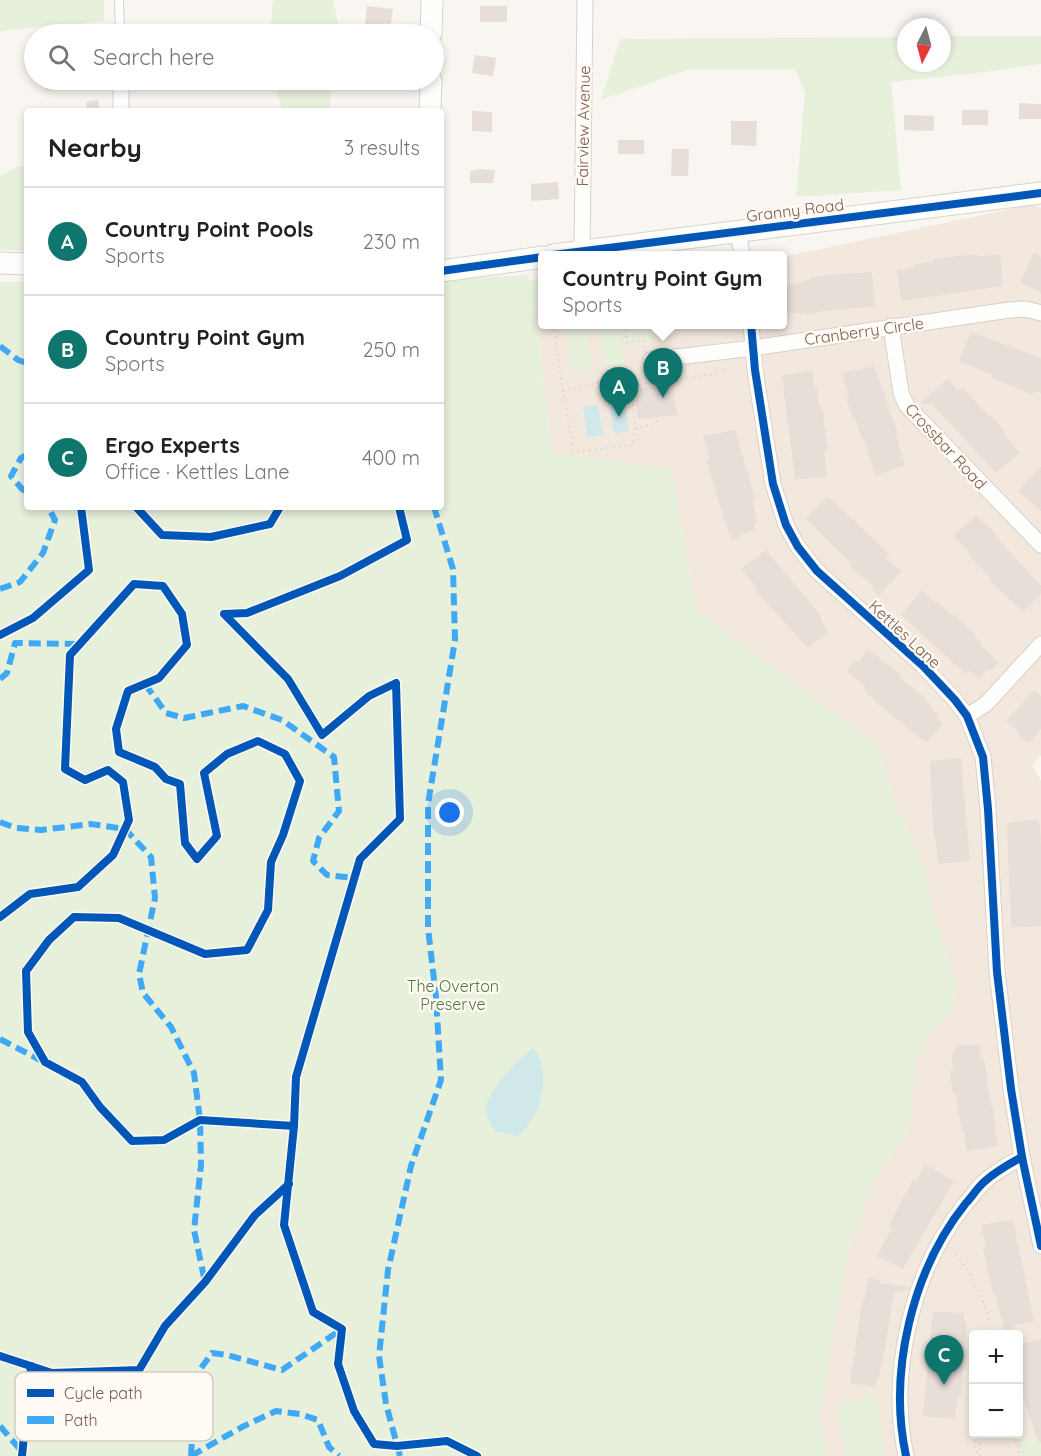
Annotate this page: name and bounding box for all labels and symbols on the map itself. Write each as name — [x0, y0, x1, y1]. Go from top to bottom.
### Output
north arrow — [897, 18, 951, 72]
street label: Fairview Avenue — [572, 65, 594, 187]
street label: Granny Road — [745, 194, 845, 226]
street label: Cranberry Circle — [803, 313, 925, 349]
pin: B — [644, 348, 682, 398]
pin: A — [600, 368, 638, 417]
street label: Crossbar Road — [901, 399, 991, 493]
street label: Kettles Lane — [865, 596, 945, 672]
your location — [435, 798, 464, 827]
park label: The Overton Preserve — [407, 976, 499, 1014]
pin: C — [924, 1336, 964, 1385]
legend — [15, 1372, 213, 1441]
text: Cycle path — [64, 1383, 143, 1403]
text: Path — [64, 1410, 98, 1430]

